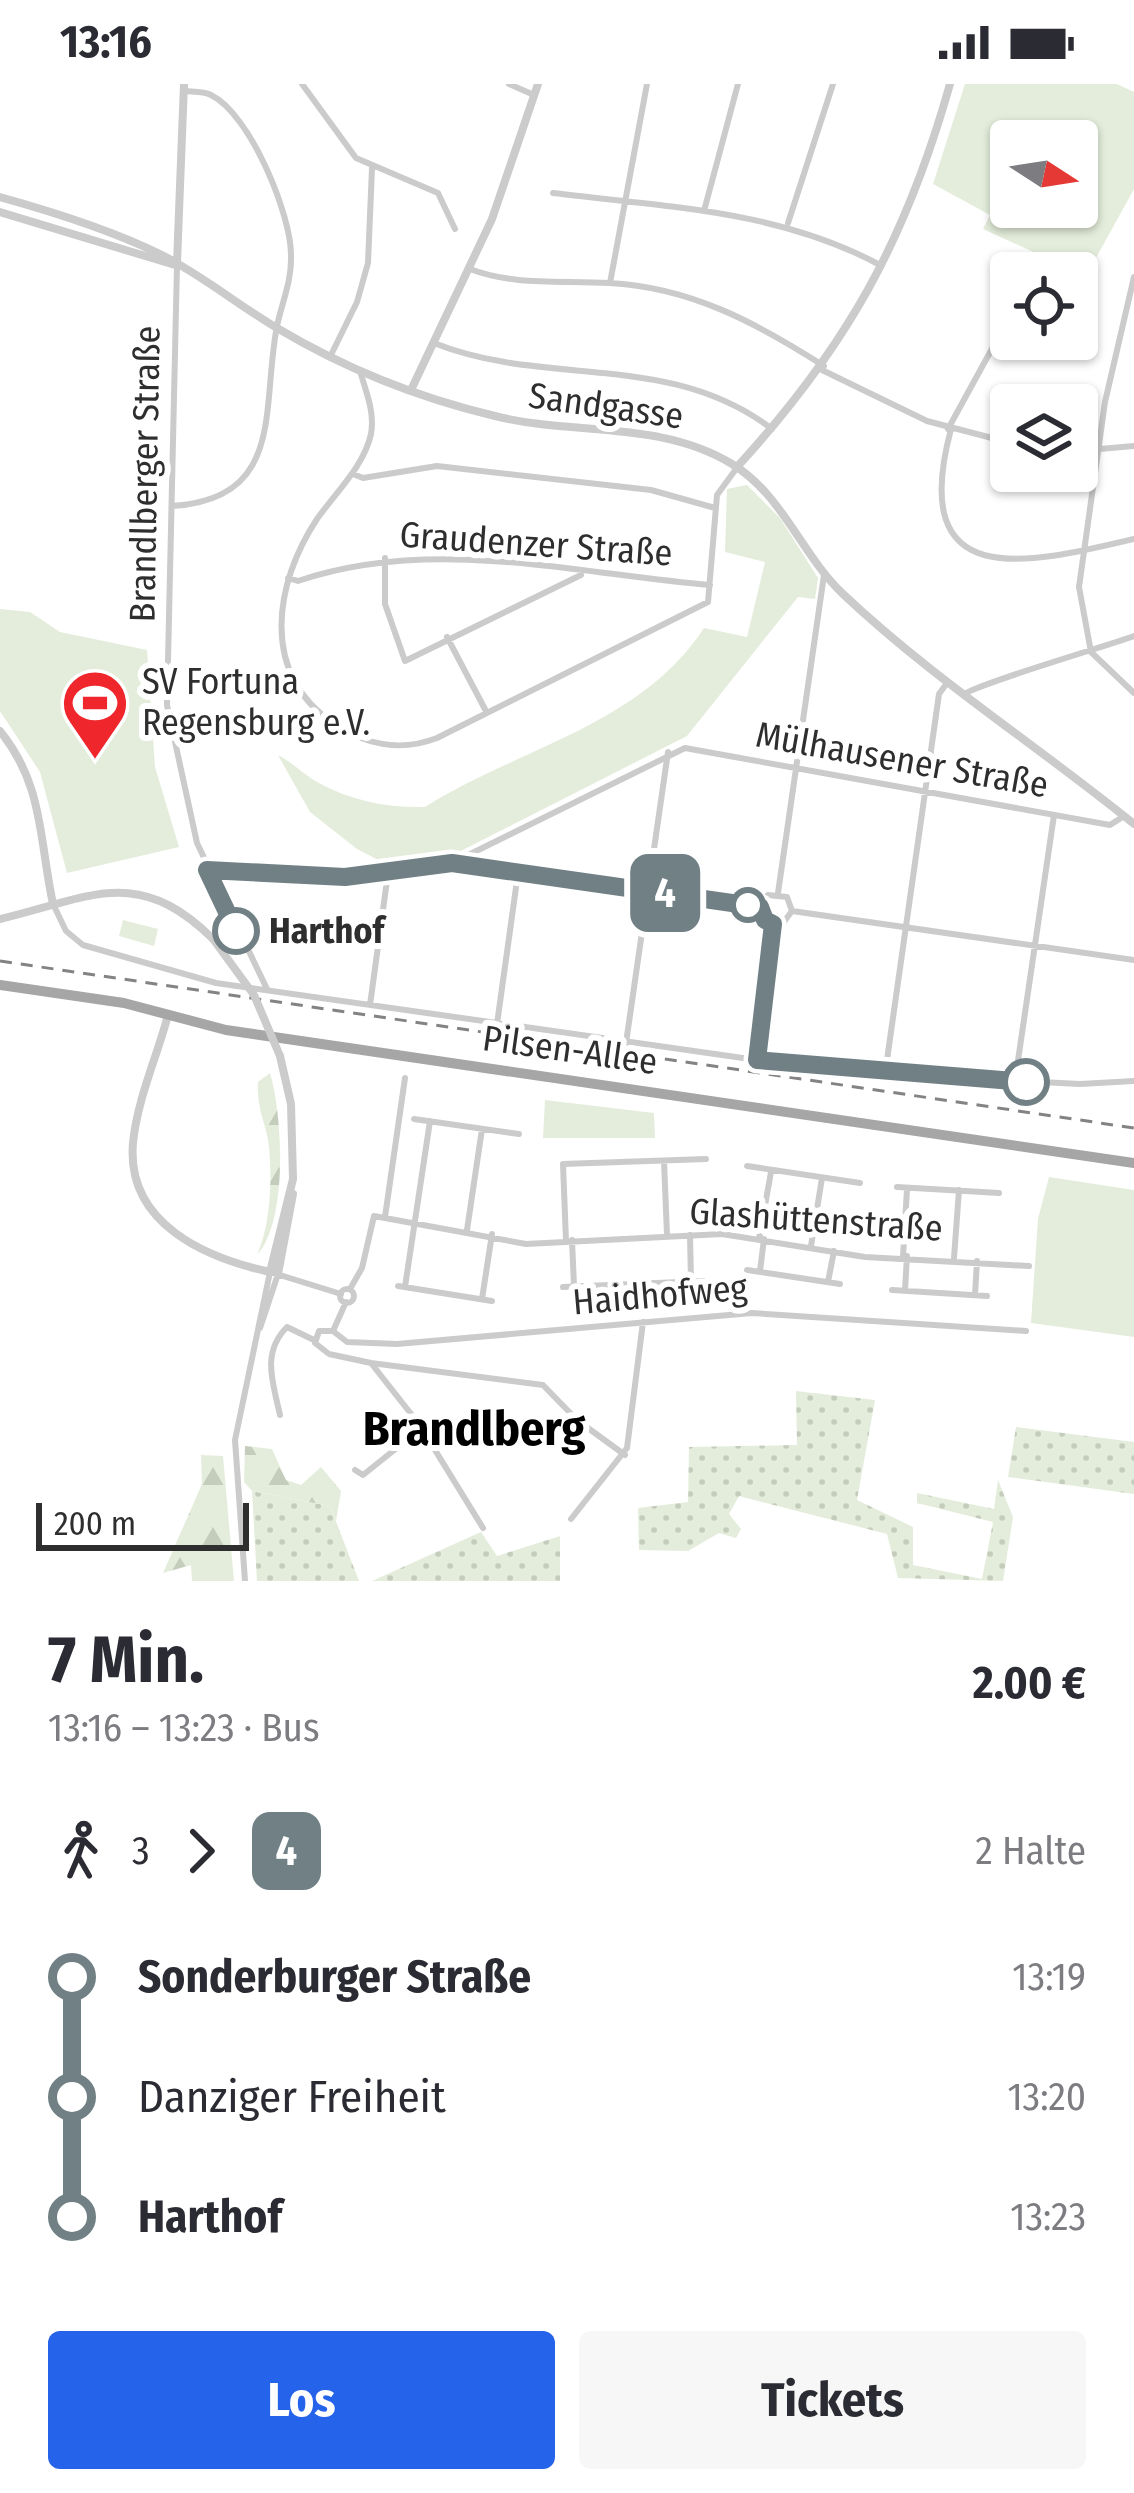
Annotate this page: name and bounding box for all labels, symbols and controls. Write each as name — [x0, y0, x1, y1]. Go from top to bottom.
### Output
text: 13:16 — [60, 15, 152, 69]
north arrow — [990, 120, 1098, 228]
map controls — [990, 120, 1098, 492]
button: locate — [990, 252, 1098, 360]
street label: Brandlberger Straße — [120, 325, 170, 623]
street label: Sandgasse — [526, 373, 686, 439]
button: layers — [990, 384, 1098, 492]
street label: Graudenzer Straße — [398, 513, 674, 575]
place label: SV Fortuna Regensburg e.V. — [142, 660, 370, 745]
sports icon: SV Fortuna Regensburg e.V. — [60, 668, 130, 762]
street label: Mülhausener Straße — [752, 713, 1052, 807]
line badge: 4 — [626, 854, 704, 932]
text: 4 — [654, 868, 676, 918]
unlabelled marker — [732, 889, 764, 921]
marker: Harthof — [214, 909, 258, 953]
place label: Harthof — [269, 909, 388, 953]
street label: Pilsen-Allee — [480, 1016, 660, 1084]
unlabelled marker — [1004, 1060, 1048, 1104]
street label: Glashüttenstraße — [688, 1189, 944, 1251]
street label: Haidhofweg — [571, 1265, 749, 1325]
district label: Brandlberg — [363, 1400, 585, 1458]
scale bar — [36, 1497, 249, 1550]
text: 200 m — [54, 1504, 136, 1544]
text: 7 Min. — [48, 1620, 204, 1699]
text: 2.00 € — [973, 1656, 1086, 1710]
text: 13:16 – 13:23 · Bus — [48, 1705, 320, 1751]
icon: walk — [48, 1818, 114, 1884]
icon: forward — [168, 1818, 234, 1884]
text: 4 — [276, 1826, 297, 1876]
text: 3 — [132, 1828, 150, 1874]
text: 2 Halte — [976, 1828, 1086, 1874]
text: Sonderburger Straße — [138, 1950, 531, 2004]
text: 13:19 — [1012, 1954, 1086, 2000]
text: Danziger Freiheit — [138, 2070, 446, 2124]
text: 13:20 — [1007, 2074, 1086, 2120]
text: Harthof — [138, 2190, 282, 2244]
text: 13:23 — [1010, 2194, 1086, 2240]
button: Los — [48, 2331, 555, 2469]
button: Tickets — [579, 2331, 1086, 2469]

